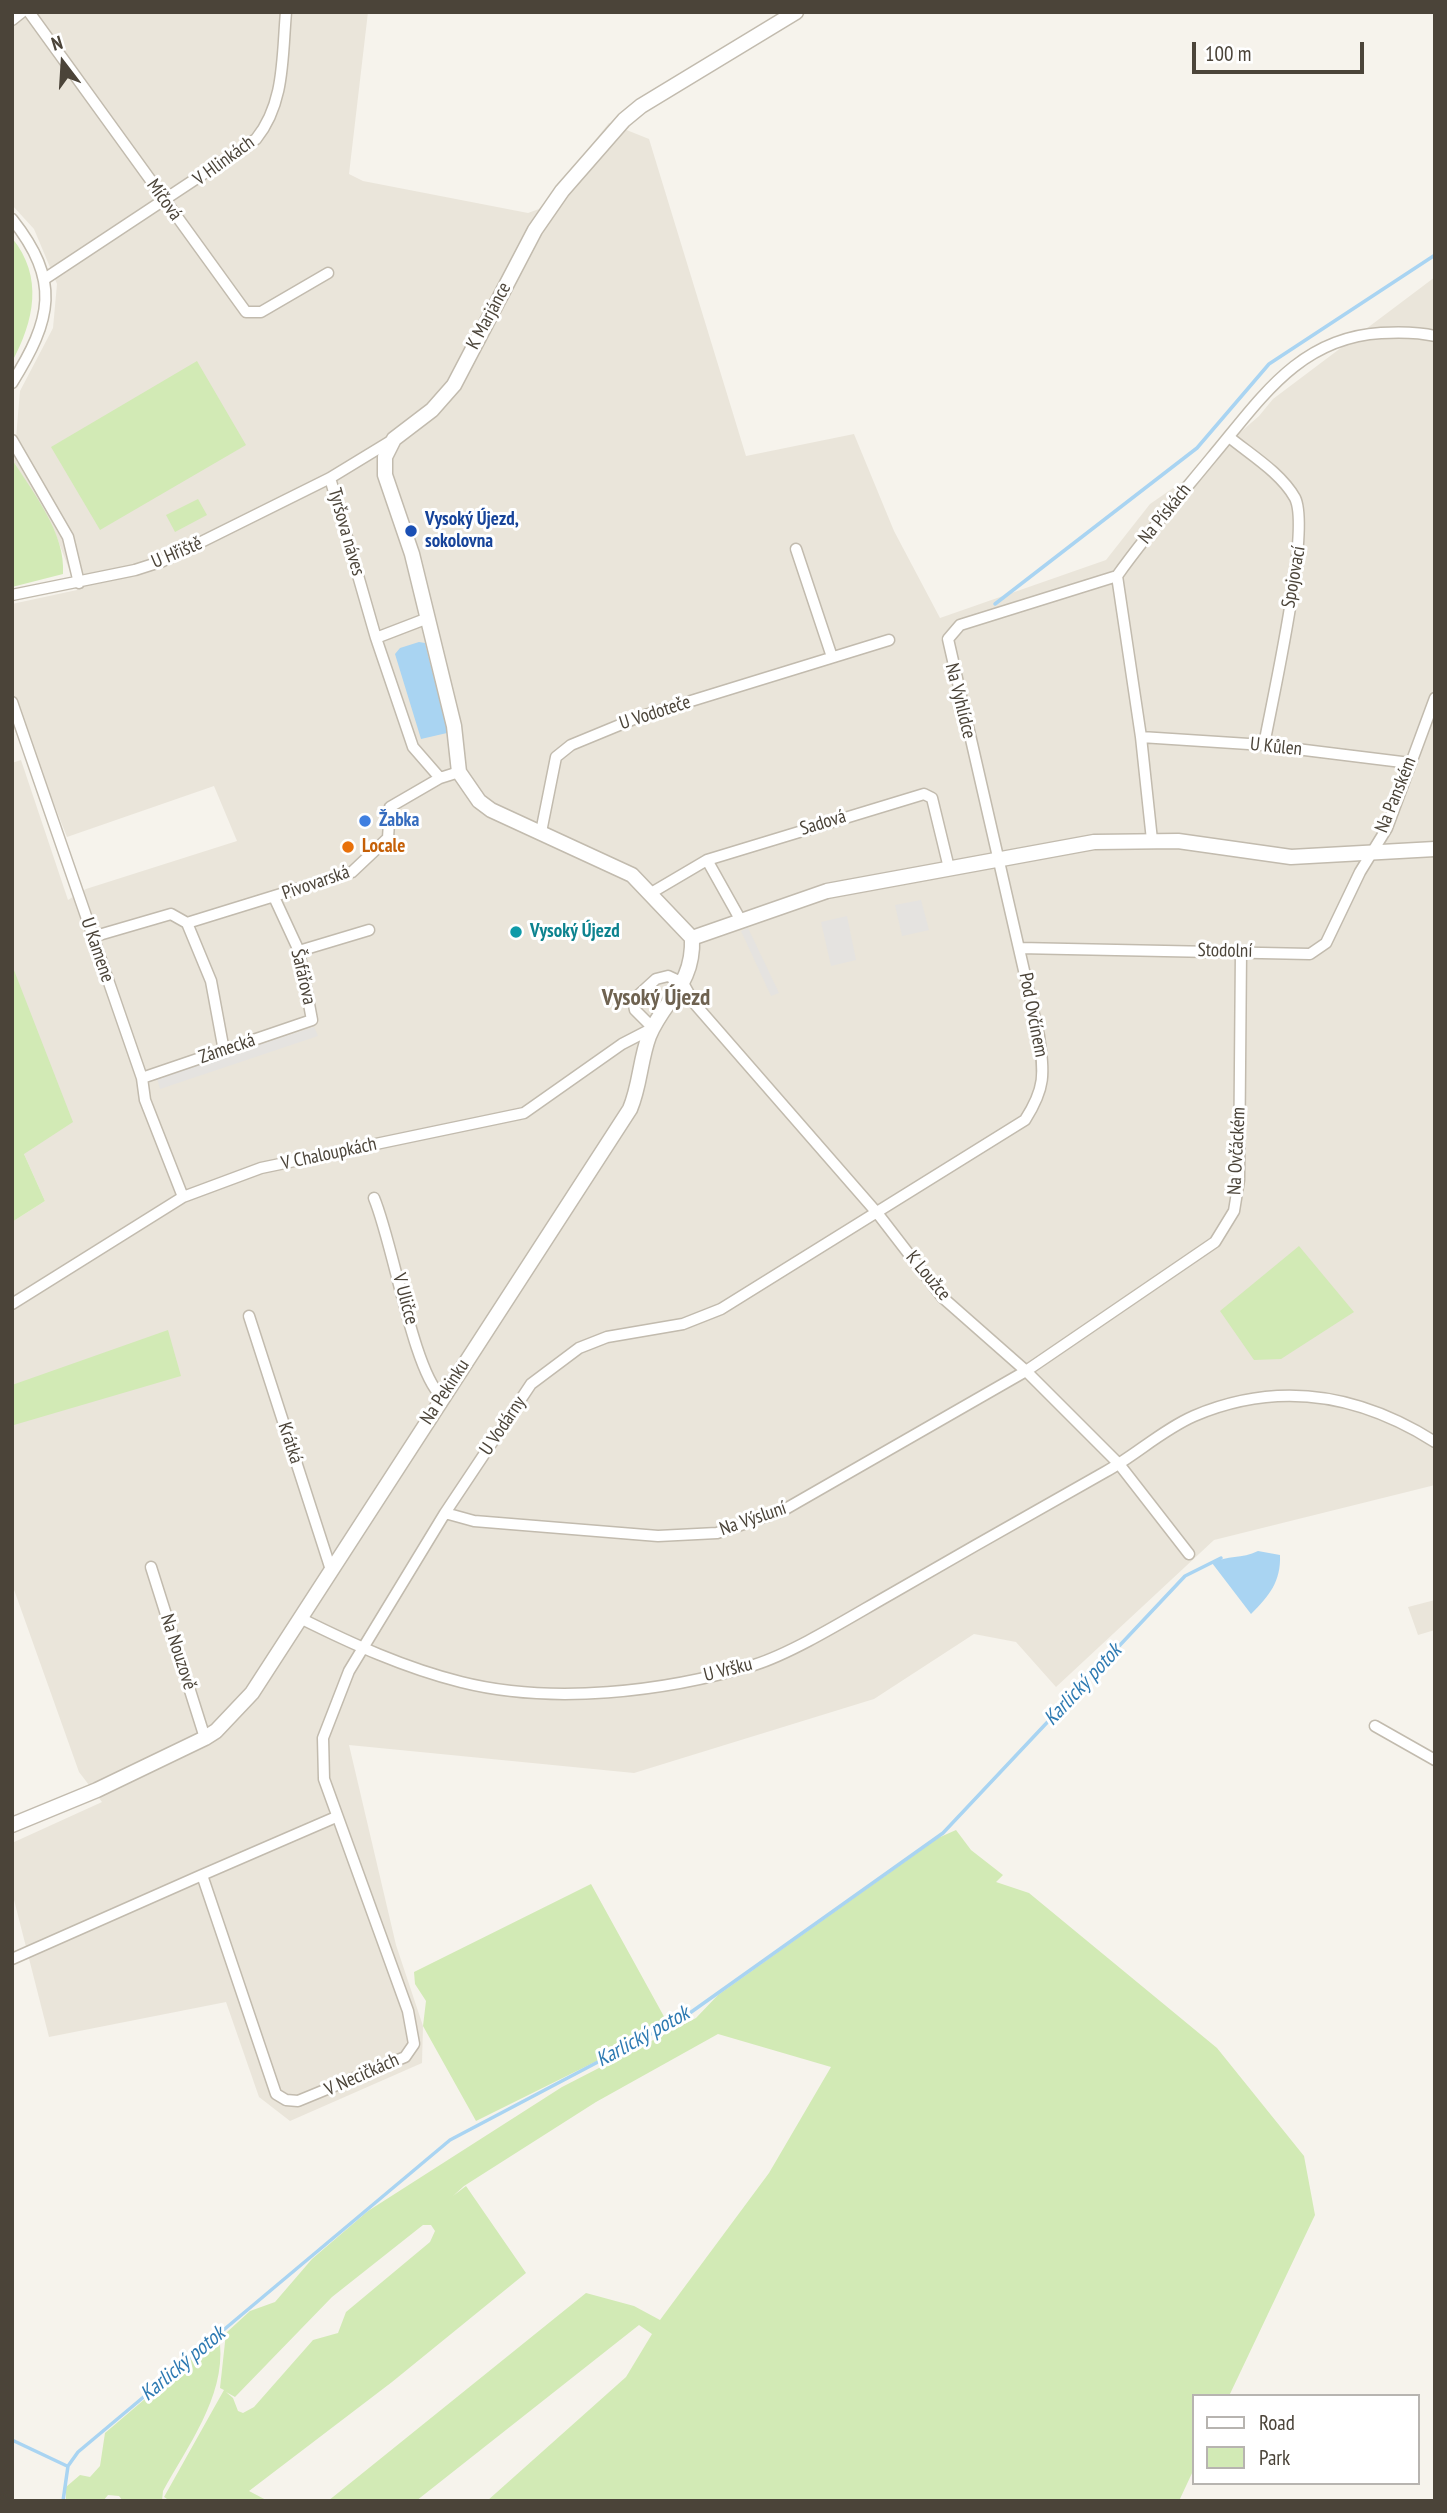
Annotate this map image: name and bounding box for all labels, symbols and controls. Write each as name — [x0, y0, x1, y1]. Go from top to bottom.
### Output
north arrow — [28, 28, 98, 98]
scale bar — [1195, 28, 1366, 72]
text: N — [48, 30, 65, 56]
text: 100 m — [1205, 40, 1251, 67]
street label: V Hlinkách — [189, 131, 259, 191]
street label: Míčová — [141, 175, 187, 225]
street label: K Marjánce — [462, 279, 516, 353]
street label: Na Pískách — [1134, 479, 1196, 549]
street label: Tyršova náves — [323, 486, 369, 578]
place label: Vysoký Újezd, sokolovna — [425, 509, 519, 553]
marker: Vysoký Újezd, sokolovna — [403, 523, 419, 539]
street label: U Hřiště — [148, 532, 206, 574]
street label: Spojovací — [1277, 544, 1311, 610]
street label: Na Vyhlídce — [940, 661, 980, 741]
street label: U Vodoteče — [617, 691, 693, 735]
street label: U Kůlen — [1249, 733, 1303, 761]
street label: Na Panském — [1371, 754, 1421, 836]
street label: Sadová — [797, 805, 849, 841]
place label: Žabka — [379, 810, 419, 832]
marker: Žabka — [357, 813, 373, 829]
place label: Locale — [362, 836, 405, 858]
marker: Locale — [340, 839, 356, 855]
street label: Pivovarská — [279, 861, 353, 905]
street label: U Kamene — [75, 915, 119, 985]
place label: Vysoký Újezd — [530, 921, 620, 943]
marker: Vysoký Újezd — [508, 924, 524, 940]
street label: Stodolní — [1197, 939, 1253, 963]
street label: Šafářova — [286, 947, 320, 1007]
street label: Pod Ovčínem — [1014, 971, 1052, 1059]
district label: Vysoký Újezd — [602, 984, 710, 1012]
street label: Zámecká — [196, 1029, 258, 1069]
street label: Na Ovčáckém — [1223, 1106, 1251, 1196]
street label: V Chaloupkách — [279, 1133, 379, 1175]
street label: K Loužce — [901, 1247, 955, 1305]
street label: V Uličce — [387, 1271, 423, 1327]
street label: Na Pekinku — [416, 1355, 474, 1429]
street label: U Vodárny — [475, 1392, 531, 1460]
street label: Krátká — [273, 1420, 307, 1466]
street label: Na Výsluní — [717, 1497, 789, 1541]
street label: Na Nouzově — [155, 1611, 201, 1693]
water label: Karlický potok — [1039, 1639, 1127, 1731]
street label: U Vršku — [701, 1653, 755, 1687]
water label: Karlický potok — [592, 2001, 694, 2073]
street label: V Necičkách — [322, 2049, 402, 2101]
water label: Karlický potok — [136, 2321, 230, 2407]
legend — [1192, 2394, 1419, 2485]
text: Road — [1259, 2409, 1295, 2436]
text: Park — [1259, 2444, 1290, 2471]

